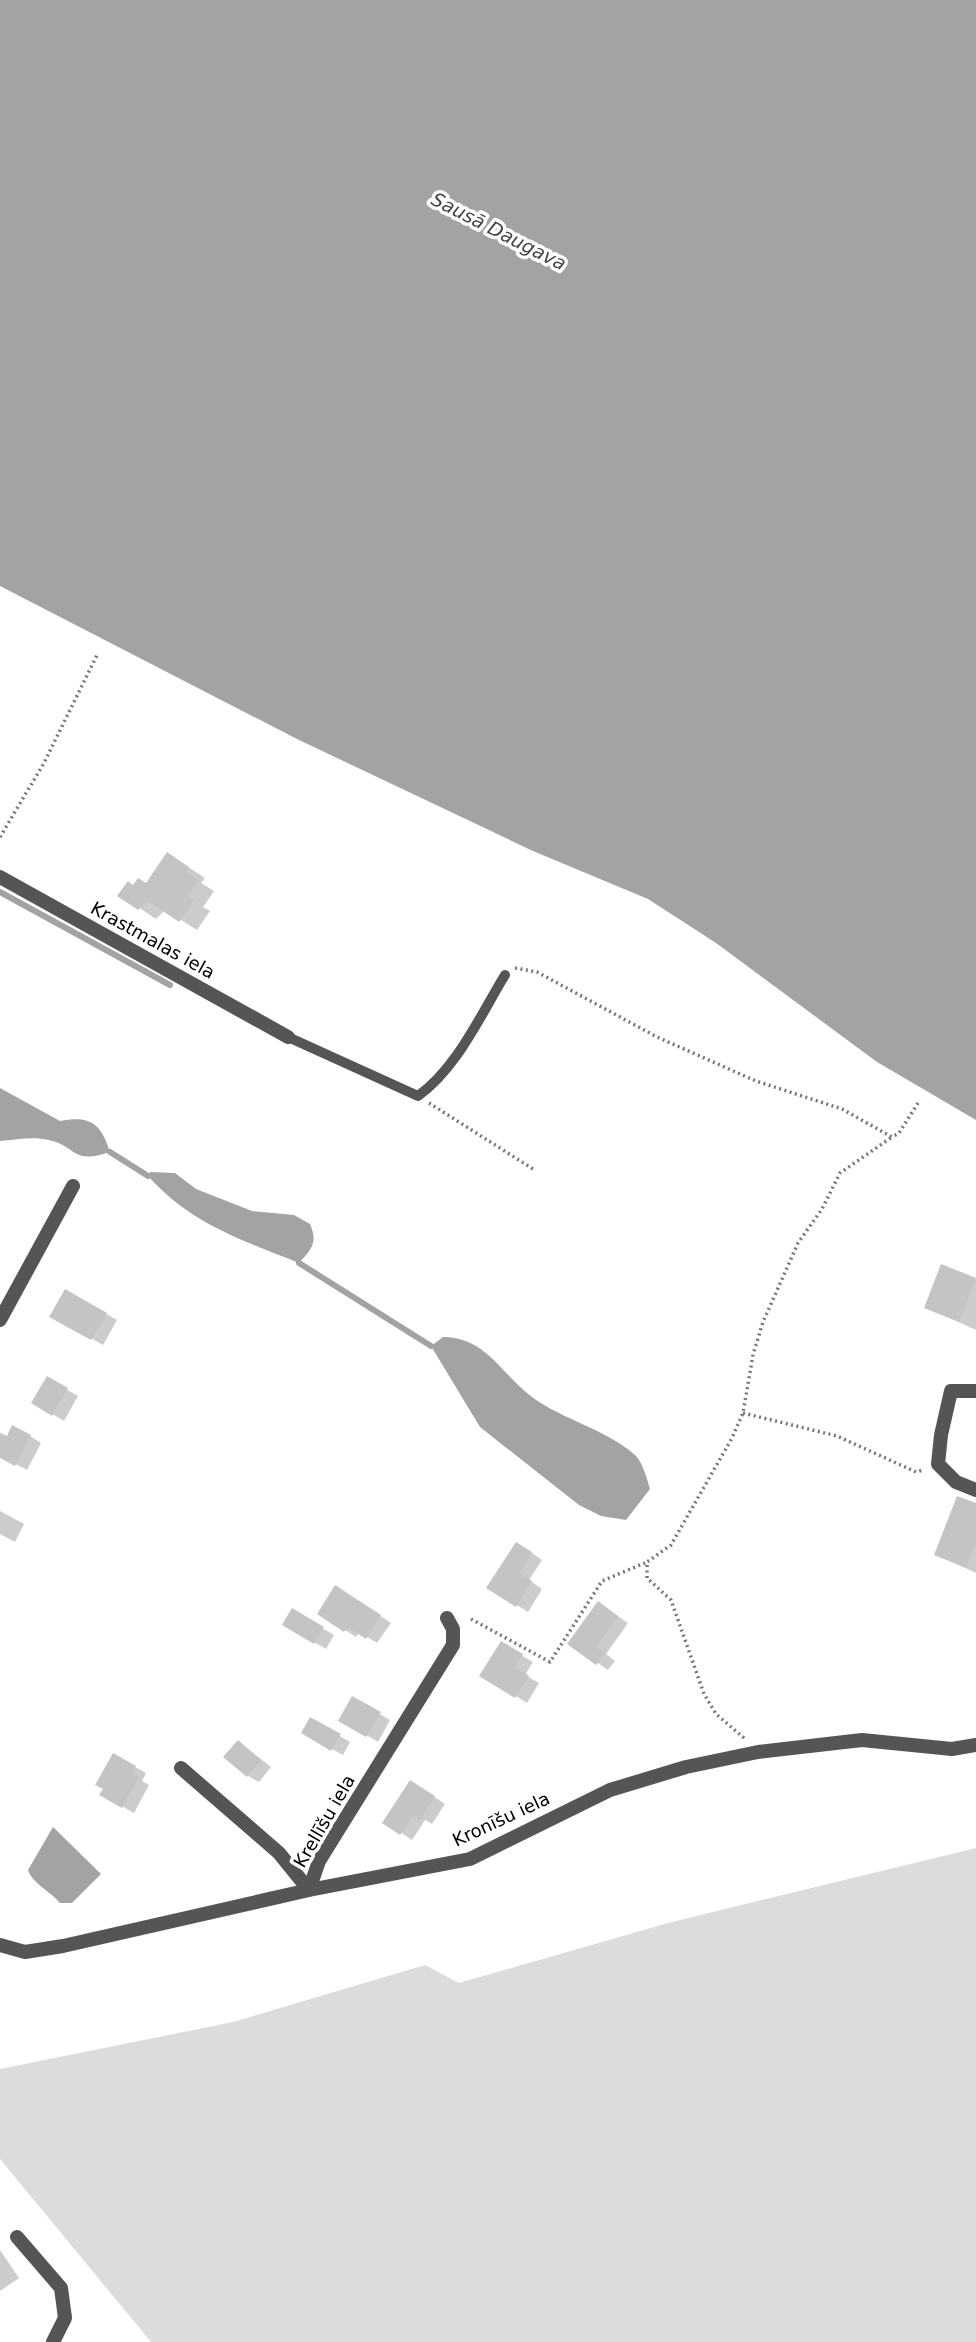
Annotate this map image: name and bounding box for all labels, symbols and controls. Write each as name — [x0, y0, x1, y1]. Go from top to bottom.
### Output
water label: Sausā Daugava — [428, 188, 570, 274]
street label: Krastmalas iela — [87, 897, 219, 983]
street label: Krellīšu iela — [289, 1771, 359, 1871]
street label: Kronīšu iela — [449, 1787, 553, 1851]

